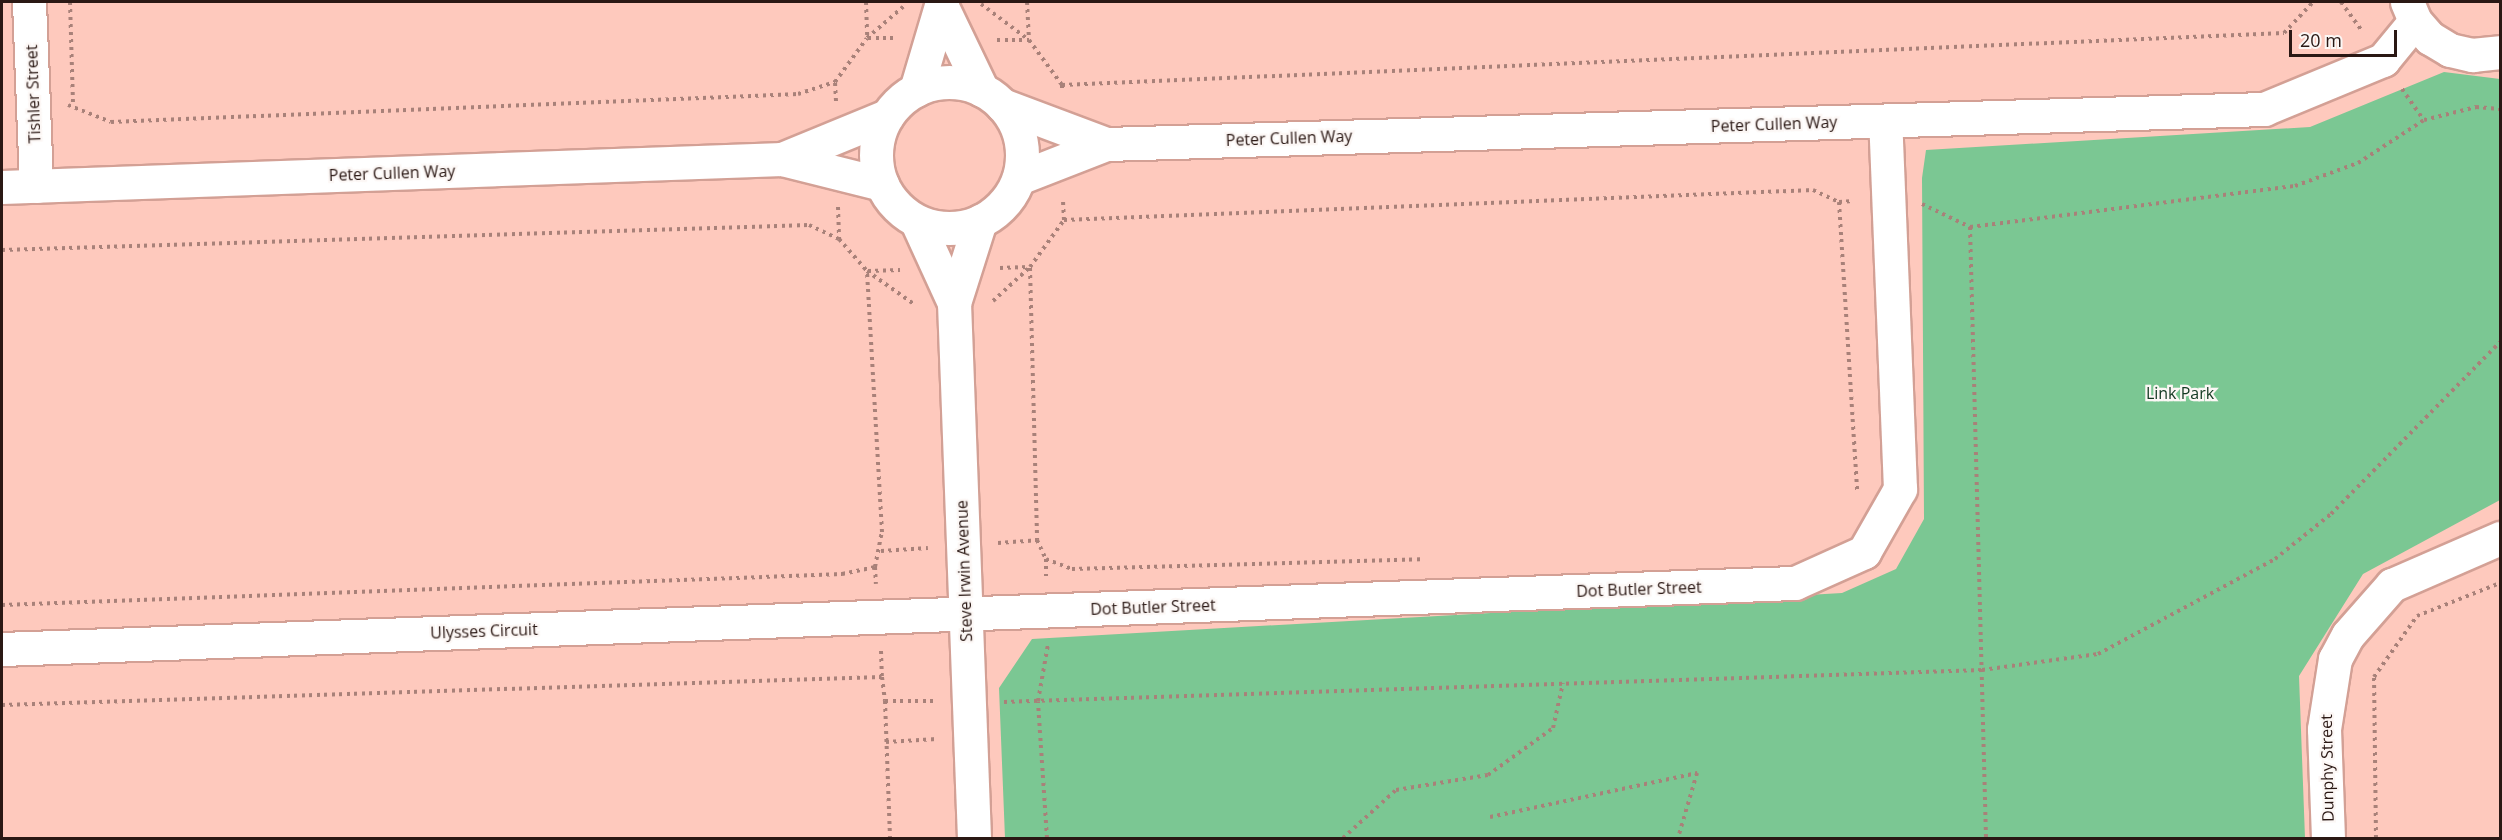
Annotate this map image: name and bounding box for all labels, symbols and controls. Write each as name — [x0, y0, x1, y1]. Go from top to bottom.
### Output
scale bar — [2292, 18, 2400, 56]
text: 20 m — [2300, 28, 2342, 52]
street label: Tishler Street — [22, 44, 44, 144]
street label: Peter Cullen Way — [1710, 112, 1838, 136]
street label: Peter Cullen Way — [1225, 126, 1353, 150]
street label: Peter Cullen Way — [328, 161, 456, 185]
park label: Link Park — [2146, 383, 2214, 403]
street label: Steve Irwin Avenue — [952, 500, 976, 642]
street label: Dot Butler Street — [1576, 577, 1702, 601]
street label: Dot Butler Street — [1090, 595, 1216, 619]
street label: Ulysses Circuit — [430, 620, 538, 642]
street label: Dunphy Street — [2316, 714, 2338, 822]

